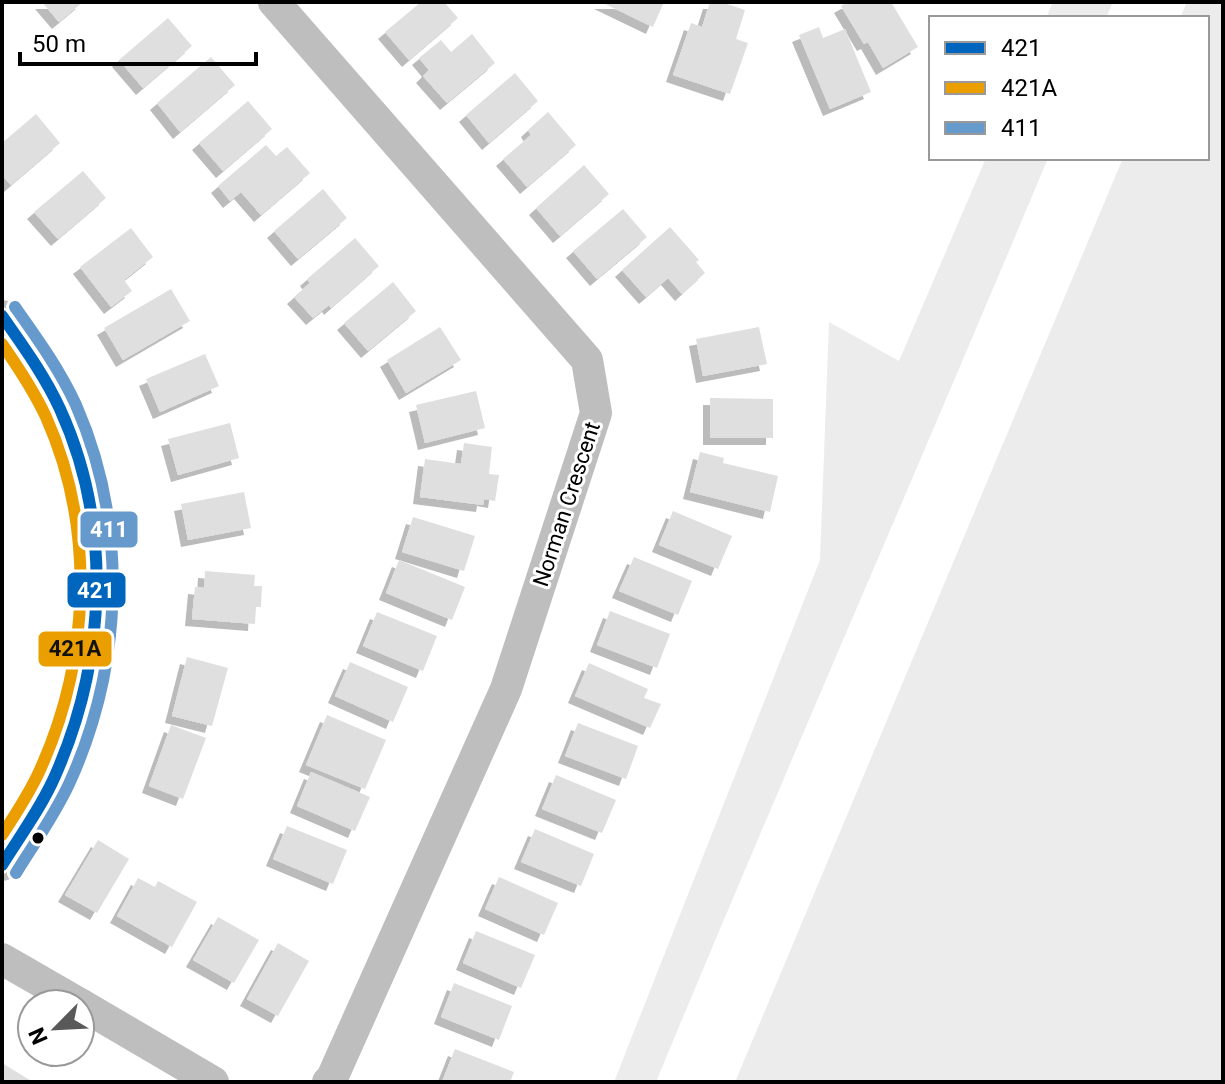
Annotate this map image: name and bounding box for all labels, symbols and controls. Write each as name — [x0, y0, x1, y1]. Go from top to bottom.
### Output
scale bar — [20, 16, 256, 66]
legend — [929, 16, 1209, 160]
text: 50 m — [32, 30, 86, 58]
text: 421 — [1001, 34, 1041, 62]
text: 421A — [1001, 74, 1057, 102]
text: 411 — [1001, 114, 1041, 142]
street label: Norman Crescent — [528, 419, 605, 590]
line badge: 411 — [79, 510, 139, 549]
text: 411 — [90, 517, 128, 542]
line badge: 421 — [66, 571, 127, 609]
text: 421 — [77, 578, 115, 603]
line badge: 421A — [37, 630, 113, 668]
text: 421A — [49, 636, 102, 661]
unlabelled marker — [30, 830, 46, 846]
north arrow — [16, 988, 96, 1068]
text: N — [24, 1024, 53, 1048]

